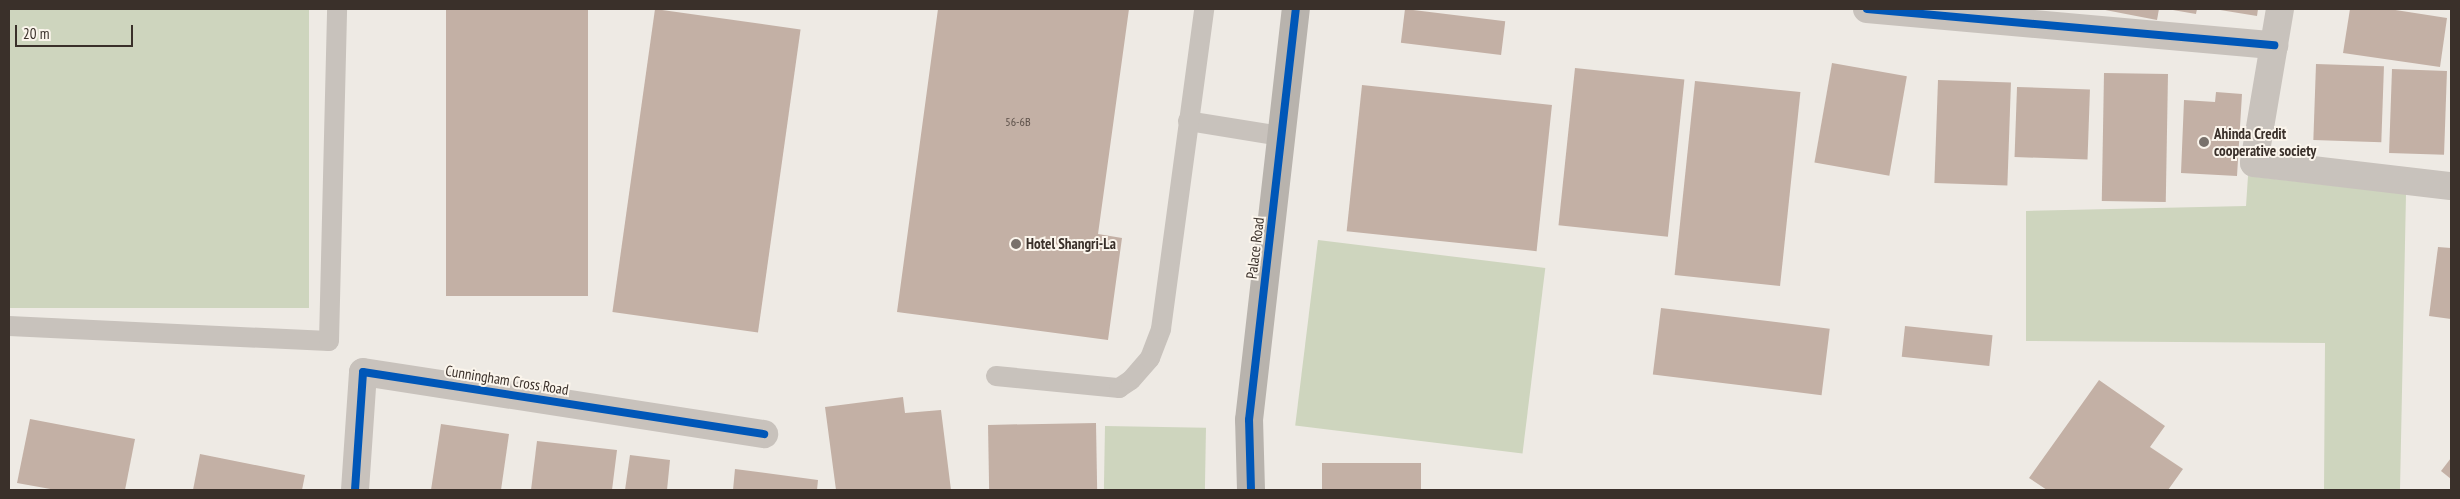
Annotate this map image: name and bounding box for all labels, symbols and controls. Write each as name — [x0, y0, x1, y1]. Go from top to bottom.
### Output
scale bar — [18, 15, 135, 47]
text: 20 m — [23, 24, 49, 43]
house number: 56-6B — [1005, 115, 1031, 129]
place label: Ahinda Credit cooperative society — [2214, 124, 2316, 159]
marker: Ahinda Credit cooperative society — [2198, 136, 2210, 148]
street label: Palace Road — [1242, 216, 1268, 280]
place label: Hotel Shangri-La — [1026, 235, 1116, 253]
marker: Hotel Shangri-La — [1010, 238, 1022, 250]
street label: Cunningham Cross Road — [444, 361, 570, 399]

